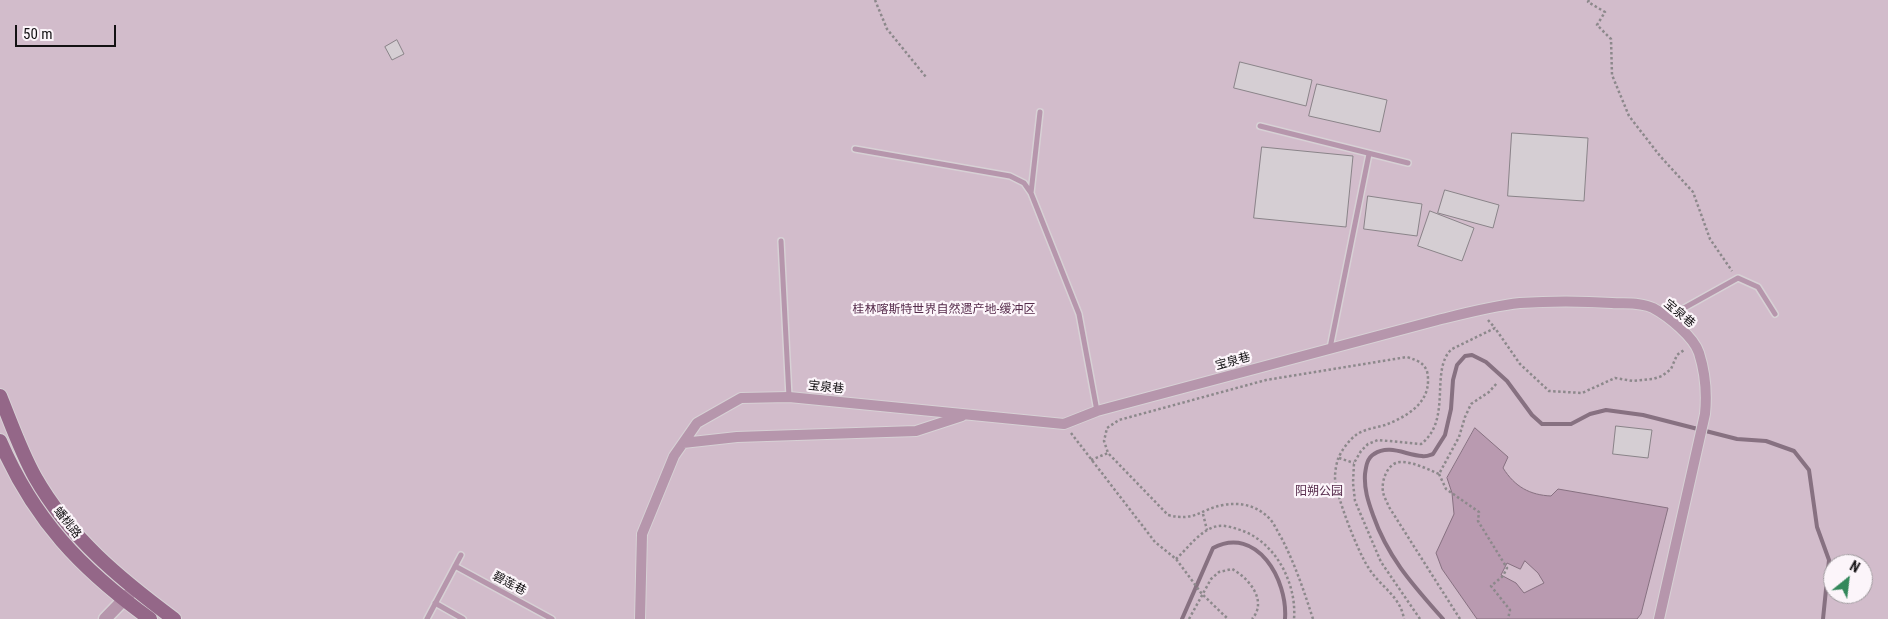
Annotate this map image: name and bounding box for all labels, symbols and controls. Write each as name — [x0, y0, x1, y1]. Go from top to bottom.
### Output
scale bar — [18, 15, 119, 47]
text: 50 m — [23, 25, 53, 43]
street label: 宝泉巷 — [1661, 297, 1697, 331]
park label: 桂林喀斯特世界自然遗产地-缓冲区 — [853, 303, 1035, 317]
street label: 宝泉巷 — [1214, 350, 1252, 374]
street label: 宝泉巷 — [807, 379, 845, 397]
park label: 阳朔公园 — [1295, 485, 1343, 499]
street label: 蟠桃路 — [50, 504, 84, 542]
north arrow — [1823, 554, 1873, 604]
text: N — [1847, 558, 1862, 576]
street label: 碧莲巷 — [490, 569, 528, 599]

